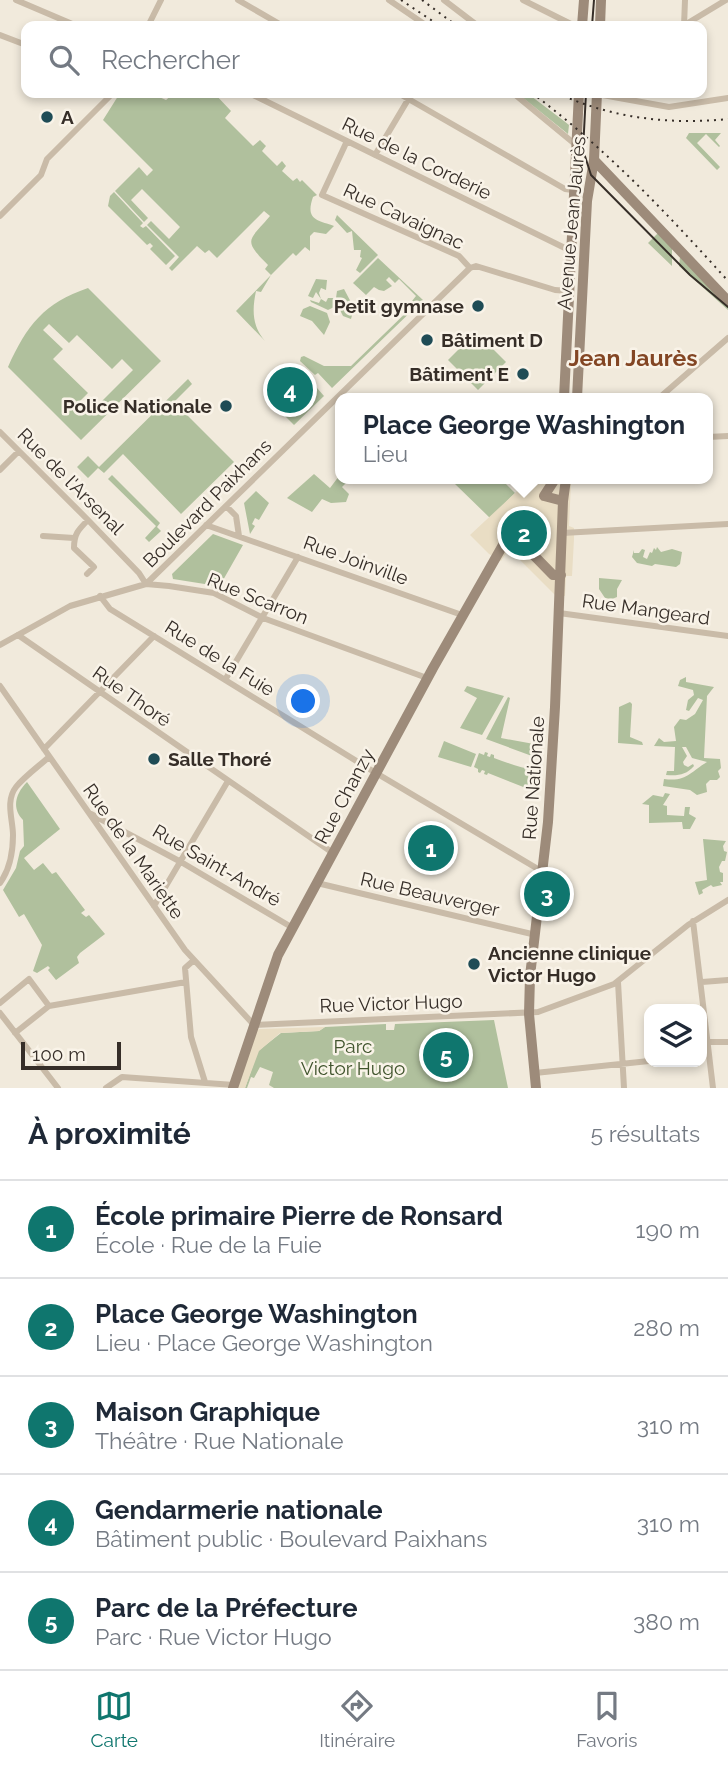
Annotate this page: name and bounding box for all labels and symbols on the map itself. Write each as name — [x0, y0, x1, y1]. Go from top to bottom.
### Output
place label: A — [61, 106, 74, 128]
marker: A — [39, 109, 55, 125]
street label: Rue de la Corderie — [339, 112, 495, 204]
street label: Avenue Jean Jaurès — [552, 135, 590, 311]
street label: Rue Cavaignac — [340, 178, 468, 254]
place label: Petit gymnase — [334, 295, 464, 317]
marker: Petit gymnase — [470, 298, 486, 314]
place label: Bâtiment D — [441, 329, 543, 351]
marker: Bâtiment D — [419, 332, 435, 348]
district label: Jean Jaurès — [568, 344, 698, 371]
place label: Bâtiment E — [409, 363, 509, 385]
pin: 4 — [267, 364, 313, 416]
marker: Bâtiment E — [515, 366, 531, 382]
place label: Police Nationale — [63, 395, 212, 417]
marker: Police Nationale — [218, 398, 234, 414]
street label: Rue de l'Arsenal — [13, 423, 129, 539]
street label: Boulevard Paixhans — [138, 434, 276, 572]
pin: 2 — [501, 507, 547, 559]
street label: Rue Joinville — [301, 531, 411, 589]
street label: Rue Scarron — [204, 568, 312, 628]
street label: Rue Mangeard — [581, 589, 711, 629]
street label: Rue de la Fuie — [161, 616, 279, 700]
street label: Rue Thoré — [89, 661, 175, 731]
your location — [286, 684, 320, 718]
street label: Rue Nationale — [518, 715, 548, 841]
street label: Rue Chanzy — [310, 745, 378, 847]
place label: Salle Thoré — [168, 748, 271, 770]
marker: Salle Thoré — [146, 751, 162, 767]
street label: Rue de la Mariette — [79, 779, 189, 923]
street label: Rue Saint-André — [149, 819, 285, 911]
pin: 1 — [408, 822, 454, 874]
street label: Rue Beauverger — [358, 867, 502, 921]
pin: 3 — [524, 868, 570, 920]
place label: Ancienne clinique Victor Hugo — [488, 942, 651, 986]
marker: Ancienne clinique Victor Hugo — [466, 956, 482, 972]
street label: Rue Victor Hugo — [319, 990, 463, 1016]
pin: 5 — [423, 1029, 469, 1081]
park label: Parc Victor Hugo — [301, 1035, 405, 1079]
scale bar — [21, 1039, 121, 1071]

